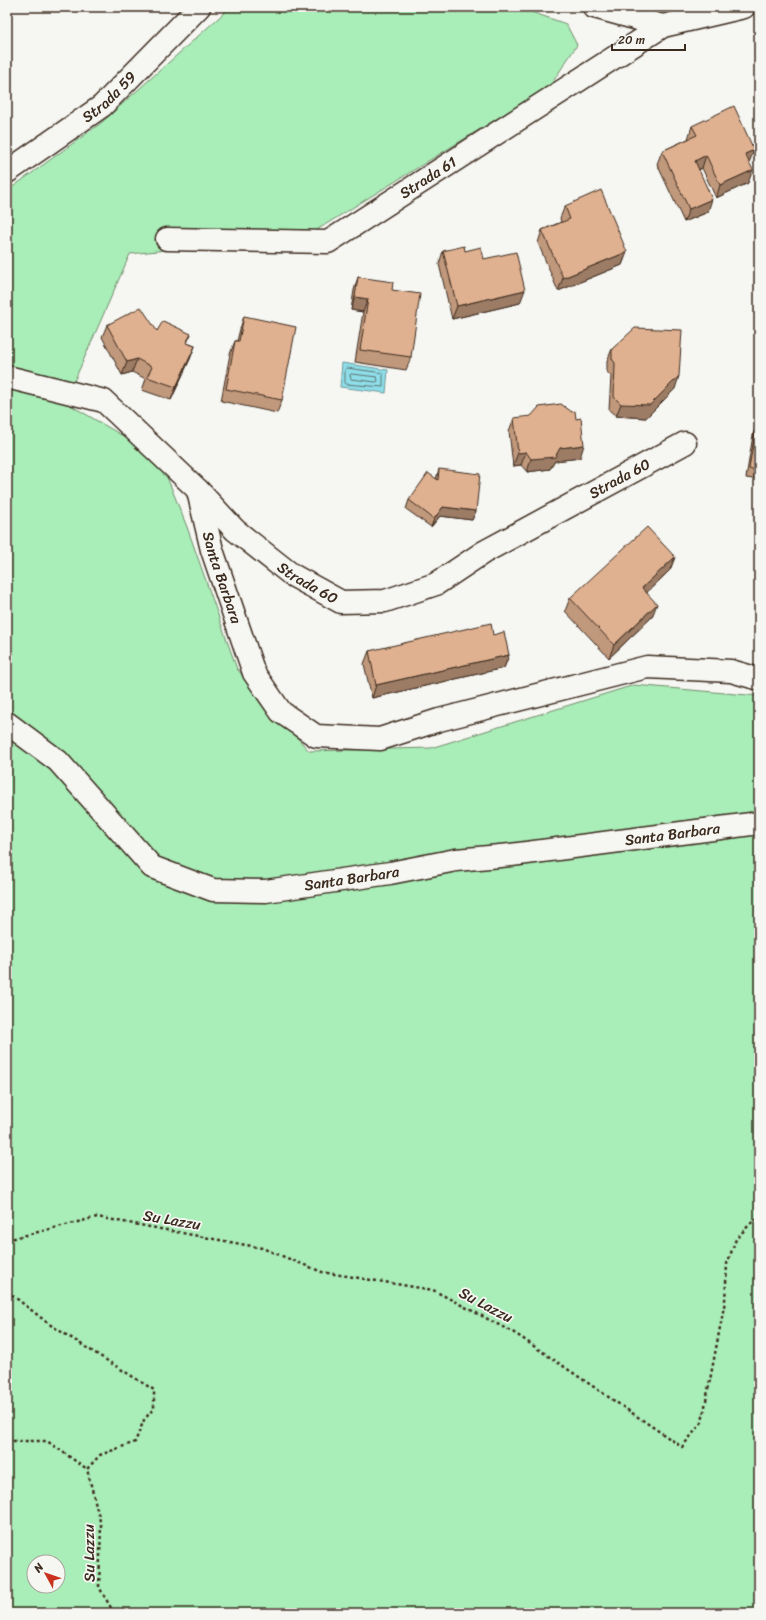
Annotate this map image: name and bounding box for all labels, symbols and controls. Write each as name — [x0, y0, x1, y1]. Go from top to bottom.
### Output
scale bar — [612, 26, 685, 52]
text: 20 m — [618, 29, 645, 51]
street label: Strada 59 — [76, 65, 143, 129]
street label: Strada 61 — [394, 149, 462, 206]
street label: Strada 60 — [584, 451, 655, 506]
street label: Santa Barbara — [195, 529, 249, 628]
street label: Strada 60 — [271, 555, 343, 611]
street label: Santa Barbara — [623, 815, 722, 853]
street label: Santa Barbara — [302, 858, 402, 898]
street label: Su Lazzu — [141, 1202, 203, 1238]
street label: Su Lazzu — [454, 1280, 518, 1330]
street label: Su Lazzu — [75, 1524, 103, 1582]
north arrow — [26, 1554, 66, 1594]
text: N — [28, 1559, 49, 1578]

